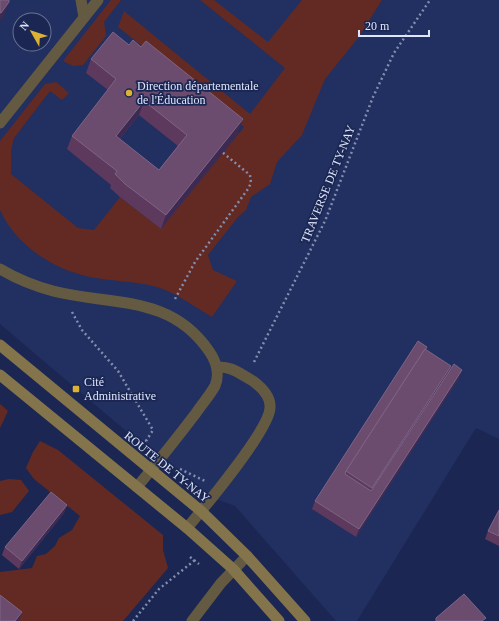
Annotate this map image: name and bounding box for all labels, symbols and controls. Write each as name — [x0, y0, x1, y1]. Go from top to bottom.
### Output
north arrow — [12, 12, 52, 52]
scale bar — [359, 12, 429, 38]
text: N — [17, 19, 31, 33]
text: 20 m — [365, 19, 390, 33]
place label: Direction départementale de l'Éducation — [137, 79, 259, 107]
marker: Direction départementale de l'Éducation — [124, 88, 134, 98]
street label: TRAVERSE DE TY-NAY — [298, 123, 358, 245]
place label: Cité Administrative — [84, 375, 156, 403]
marker: Cité Administrative — [71, 384, 81, 394]
street label: ROUTE DE TY-NAY — [122, 428, 213, 506]

